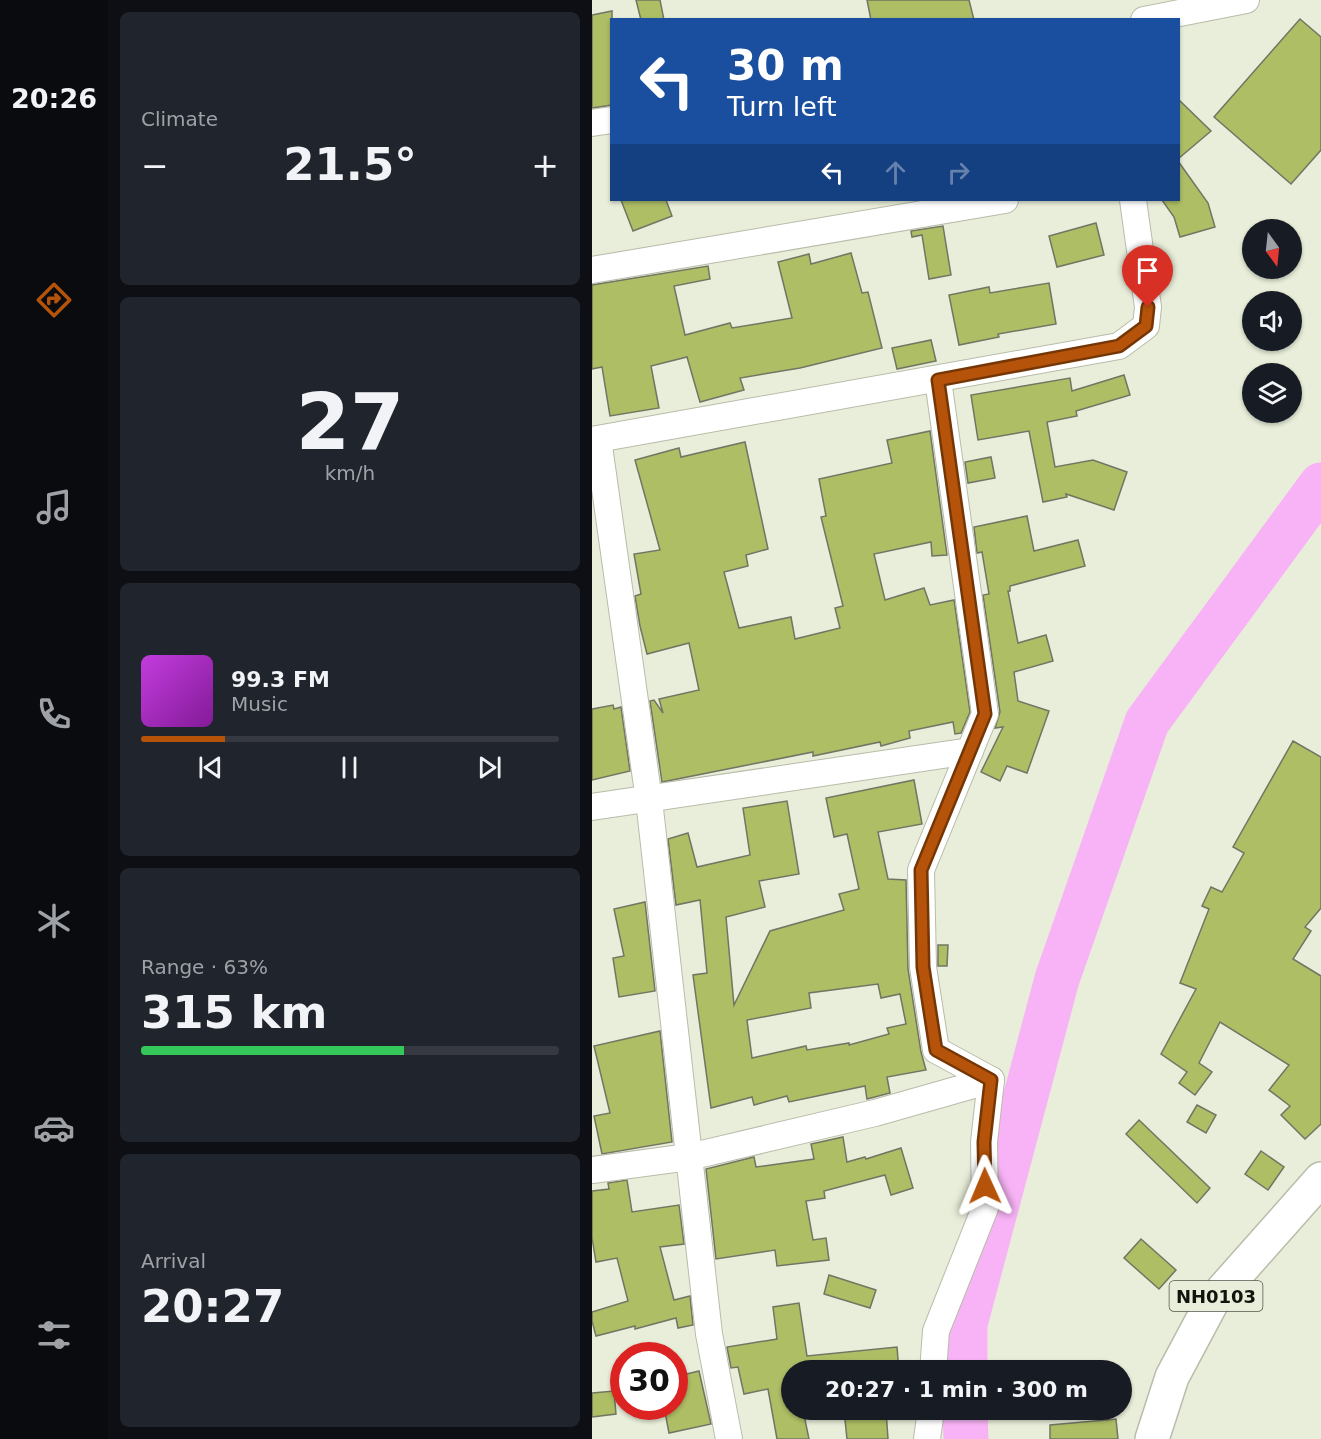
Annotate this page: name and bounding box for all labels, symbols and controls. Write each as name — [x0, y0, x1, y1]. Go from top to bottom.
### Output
text: 30 m — [727, 41, 844, 90]
icon: left — [628, 42, 706, 120]
text: 20:26 — [11, 83, 97, 114]
text: Turn left — [727, 91, 837, 122]
text: Climate — [141, 107, 218, 131]
text: 21.5° — [283, 138, 417, 191]
text: − — [141, 146, 169, 185]
text: + — [531, 146, 559, 185]
icon: left — [816, 156, 849, 189]
icon: ahead — [879, 156, 912, 189]
icon: right — [942, 156, 975, 189]
north arrow — [1242, 219, 1302, 279]
map controls — [1242, 219, 1302, 423]
pin — [1122, 245, 1173, 307]
icon: arrive — [1131, 254, 1164, 287]
icon: directions — [33, 279, 75, 321]
button: sound — [1242, 291, 1302, 351]
button: layers — [1242, 363, 1302, 423]
text: 27 — [296, 377, 404, 467]
text: km/h — [325, 461, 375, 485]
icon: music — [33, 486, 75, 528]
text: 99.3 FM — [231, 667, 330, 692]
text: Music — [231, 692, 288, 716]
icon: phone — [33, 693, 75, 735]
icon: previous — [194, 751, 227, 784]
icon: pause — [333, 751, 366, 784]
icon: next — [473, 751, 506, 784]
icon: climate — [33, 900, 75, 942]
text: Range · 63% — [141, 955, 268, 979]
text: 315 km — [141, 986, 327, 1039]
icon: car — [33, 1107, 75, 1149]
position arrow — [953, 1154, 1017, 1218]
text: Arrival — [141, 1249, 206, 1273]
text: 20:27 — [141, 1280, 284, 1333]
road number: NH0103 — [1170, 1281, 1262, 1311]
icon: filters — [33, 1314, 75, 1356]
speed limit sign: 30 — [610, 1342, 688, 1420]
text: 20:27 · 1 min · 300 m — [825, 1377, 1088, 1402]

